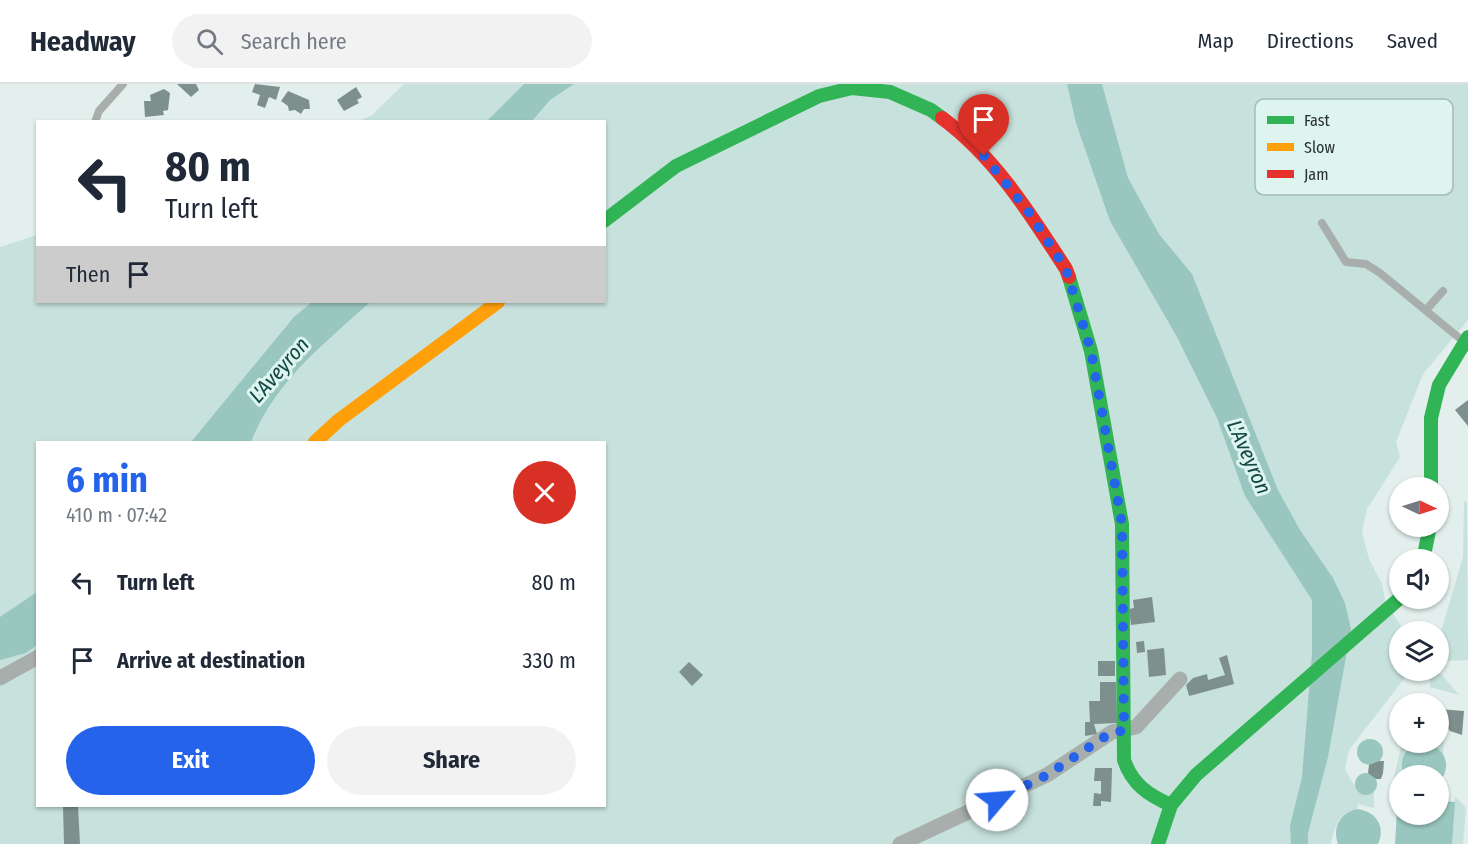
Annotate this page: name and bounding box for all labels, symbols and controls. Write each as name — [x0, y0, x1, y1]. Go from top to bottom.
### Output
search box — [172, 14, 592, 68]
text: Headway — [30, 25, 136, 58]
icon: search — [193, 25, 226, 58]
text: Search here — [241, 28, 347, 55]
text: Map — [1197, 28, 1234, 54]
text: Directions — [1267, 28, 1354, 54]
text: Saved — [1387, 28, 1438, 54]
pin — [958, 94, 1009, 156]
legend — [1255, 99, 1453, 195]
icon: arrive — [967, 103, 1000, 136]
text: Fast — [1304, 111, 1331, 130]
text: Slow — [1304, 138, 1335, 157]
text: 80 m — [165, 142, 251, 192]
icon: left — [66, 144, 144, 222]
text: Jam — [1304, 165, 1329, 184]
text: Turn left — [165, 193, 258, 225]
icon: arrive — [122, 258, 155, 291]
text: Then — [66, 261, 110, 288]
water label: L'Aveyron — [243, 332, 315, 408]
water label: L'Aveyron — [1221, 416, 1277, 498]
text: 6 min — [66, 458, 148, 502]
button: close — [513, 461, 576, 524]
north arrow — [1389, 477, 1449, 537]
map controls — [1389, 477, 1449, 825]
text: 410 m · 07:42 — [66, 503, 167, 527]
button: sound — [1389, 549, 1449, 609]
icon: left — [66, 566, 99, 599]
text: Turn left — [117, 569, 195, 596]
text: 80 m — [531, 569, 576, 596]
button: layers — [1389, 621, 1449, 681]
icon: arrive — [66, 644, 99, 677]
text: Arrive at destination — [117, 647, 305, 674]
text: 330 m — [523, 647, 576, 674]
button: + — [1389, 693, 1449, 753]
button: Exit — [66, 726, 315, 795]
button: Share — [327, 726, 576, 795]
button: − — [1389, 765, 1449, 825]
position arrow — [965, 768, 1029, 832]

